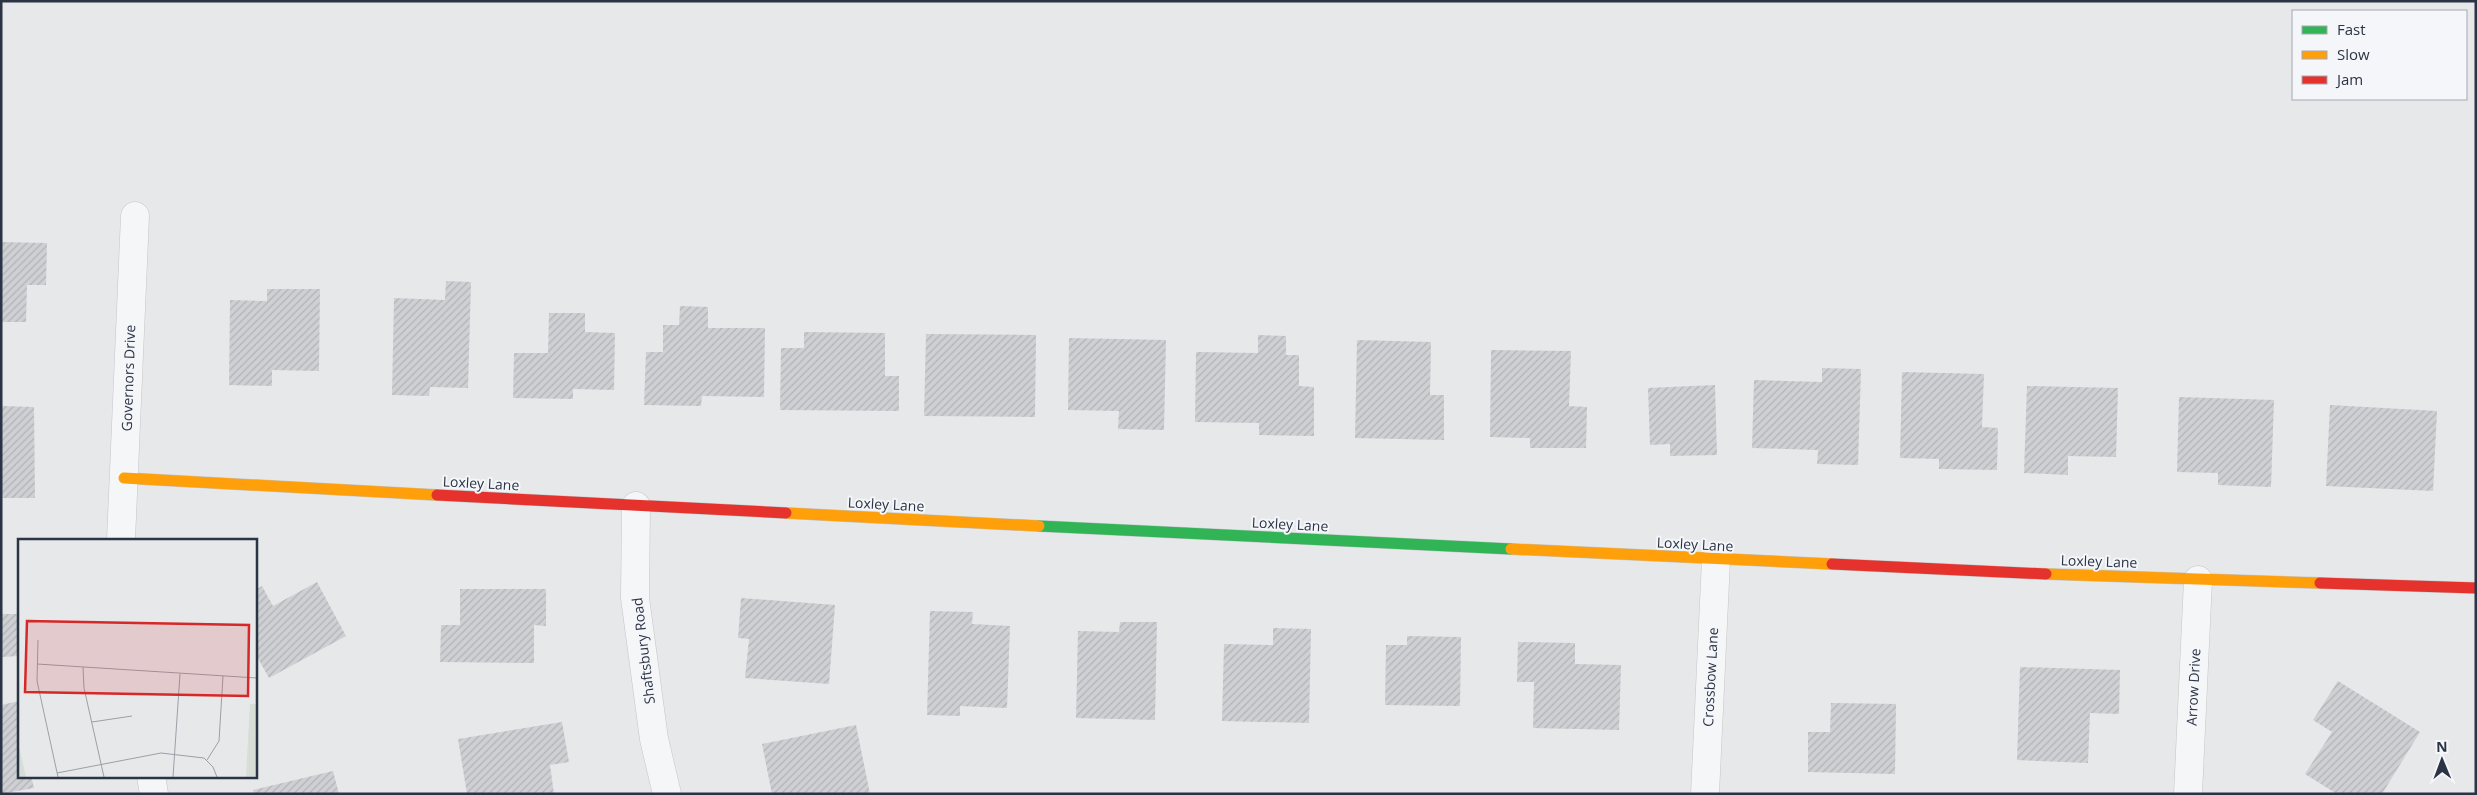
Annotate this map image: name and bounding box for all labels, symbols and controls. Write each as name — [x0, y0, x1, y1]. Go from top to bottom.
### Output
legend — [2292, 10, 2467, 100]
text: Fast — [2337, 19, 2366, 39]
text: Slow — [2337, 44, 2370, 64]
text: Jam — [2335, 69, 2363, 89]
street label: Governors Drive — [117, 324, 139, 432]
street label: Loxley Lane — [442, 472, 520, 494]
street label: Loxley Lane — [847, 493, 925, 515]
street label: Loxley Lane — [1251, 513, 1329, 535]
street label: Loxley Lane — [1656, 533, 1734, 555]
inset map — [18, 539, 256, 778]
street label: Loxley Lane — [2060, 550, 2138, 572]
street label: Shaftsbury Road — [627, 597, 659, 705]
street label: Crossbow Lane — [1698, 627, 1722, 727]
street label: Arrow Drive — [2181, 648, 2205, 726]
north arrow — [2417, 735, 2467, 785]
text: N — [2436, 737, 2448, 756]

